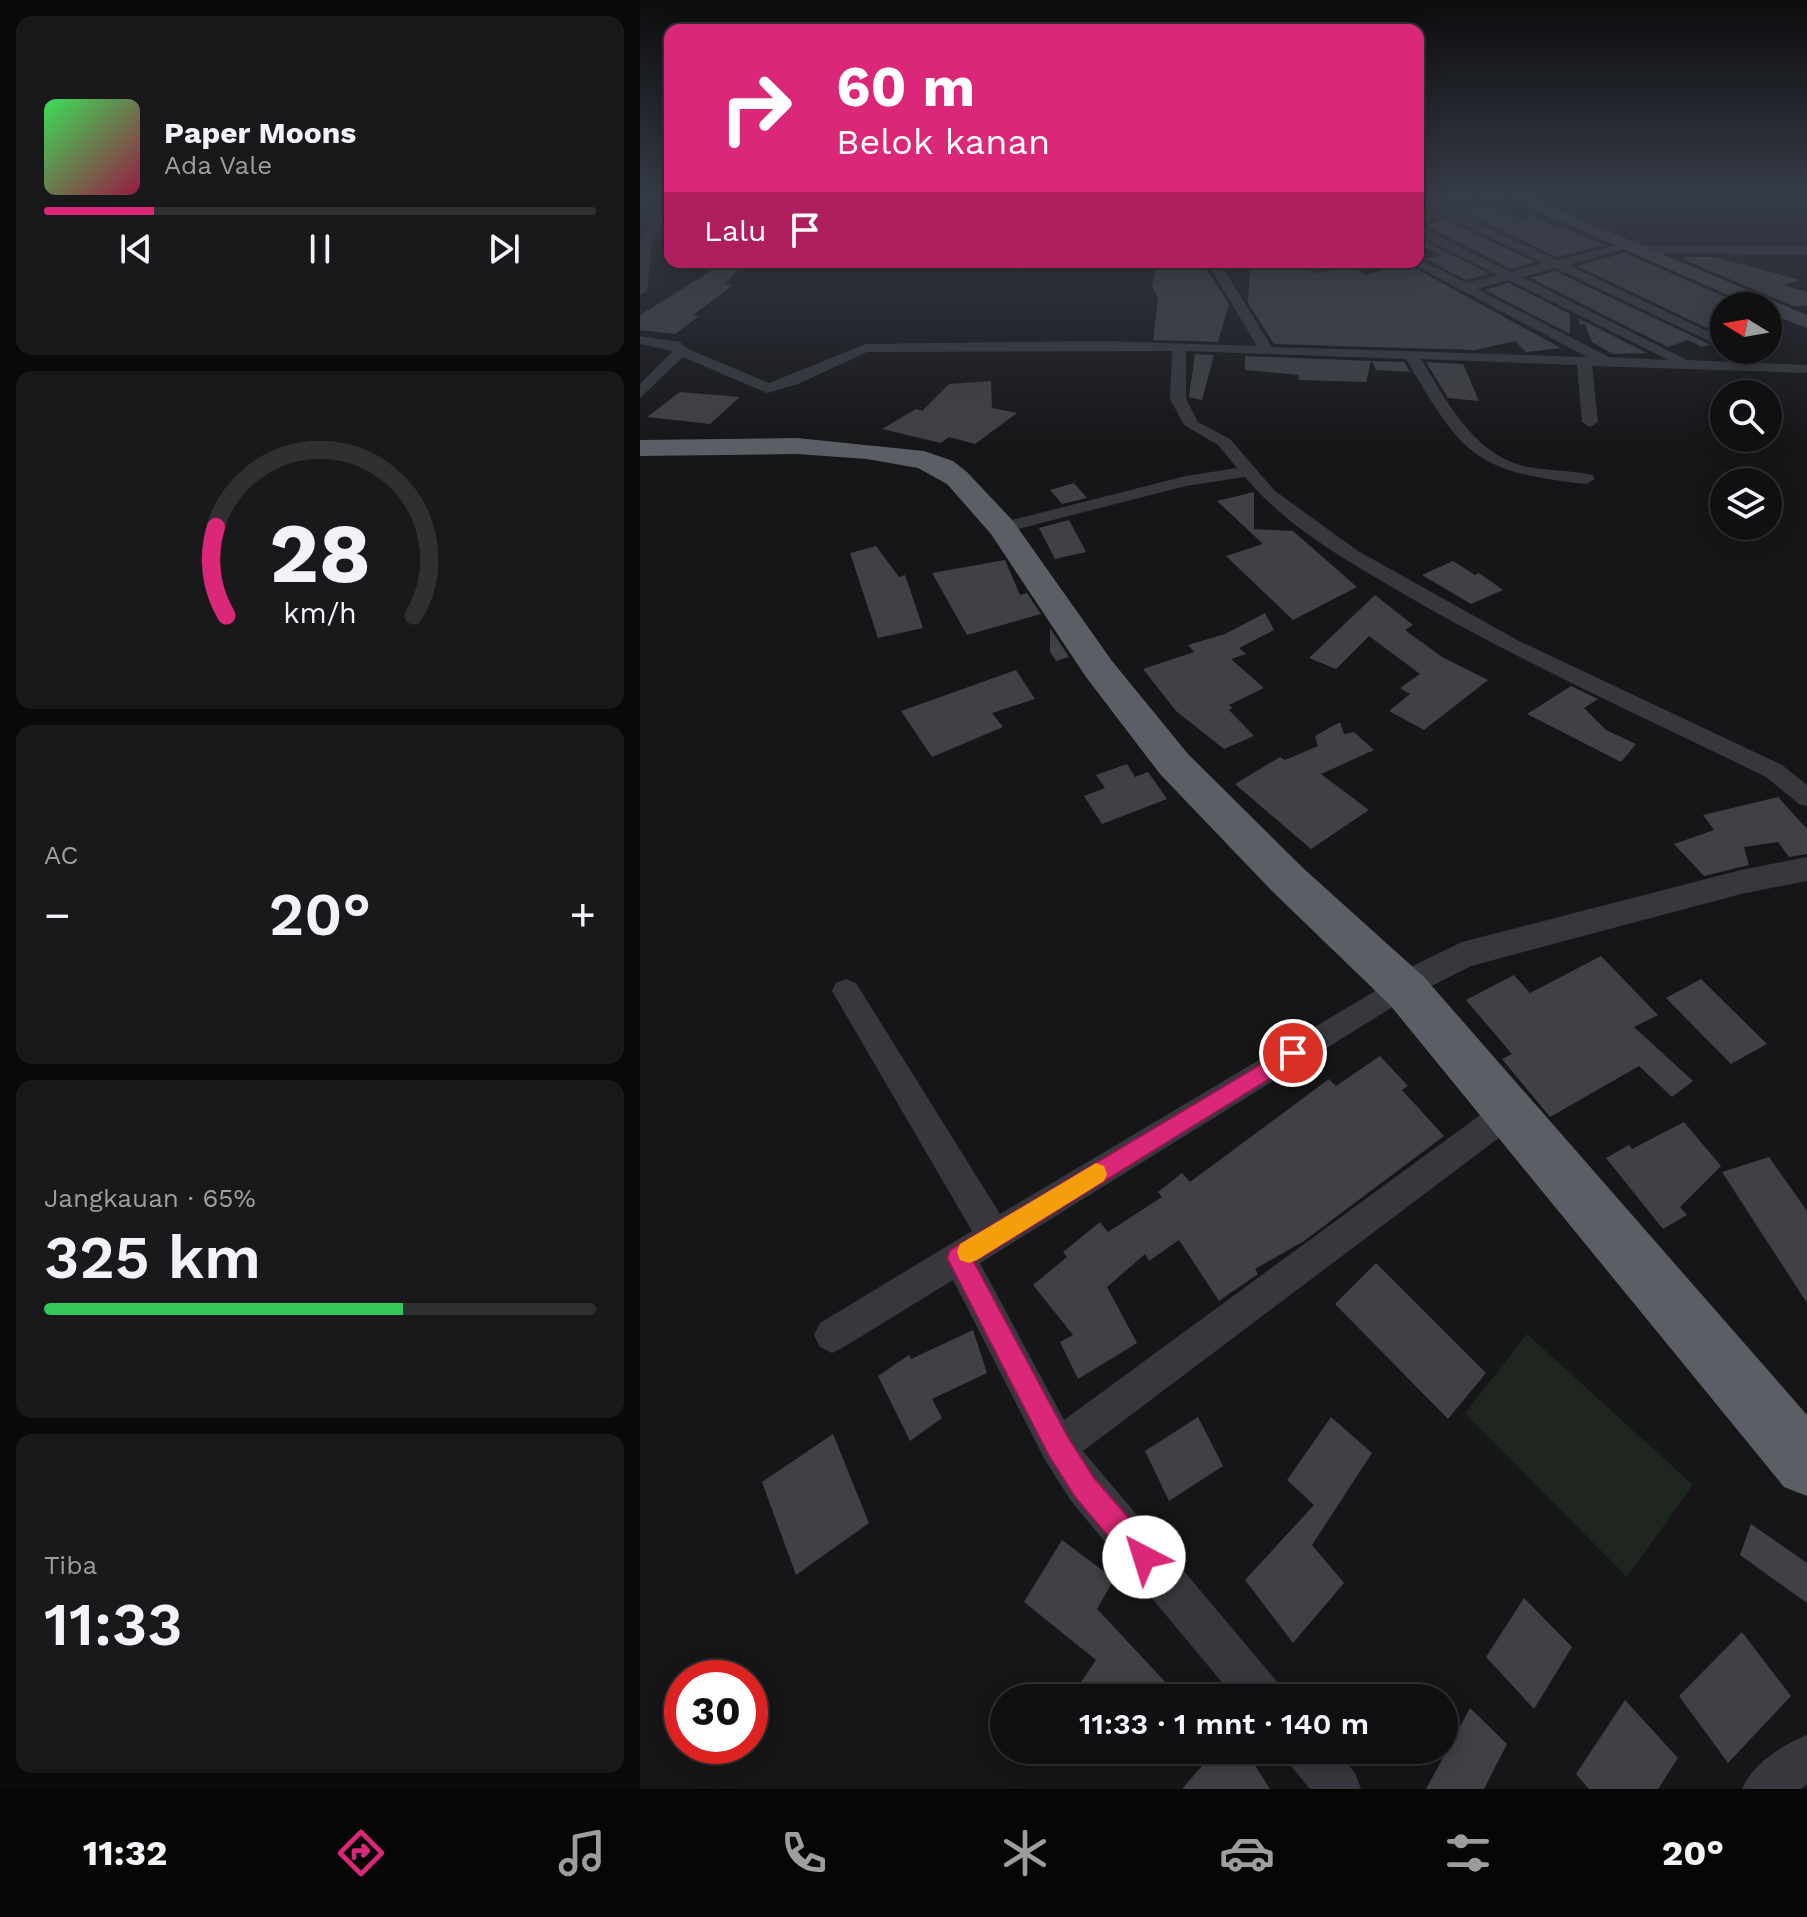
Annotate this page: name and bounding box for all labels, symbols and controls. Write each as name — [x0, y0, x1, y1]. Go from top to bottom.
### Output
text: 60 m — [836, 54, 975, 120]
icon: right — [704, 56, 808, 160]
text: Paper Moons — [164, 115, 356, 150]
text: Belok kanan — [836, 121, 1050, 163]
text: Ada Vale — [164, 150, 272, 180]
icon: arrive — [783, 208, 827, 252]
text: Lalu — [704, 213, 767, 248]
icon: previous — [114, 227, 158, 271]
icon: pause — [298, 227, 342, 271]
icon: next — [482, 227, 526, 271]
north arrow — [1710, 292, 1782, 364]
map controls — [1710, 292, 1782, 540]
button: search — [1710, 380, 1782, 452]
button: layers — [1710, 468, 1782, 540]
text: 28 — [269, 504, 371, 601]
text: km/h — [283, 596, 357, 630]
text: AC — [44, 840, 78, 870]
text: 20° — [269, 879, 371, 950]
text: − — [44, 889, 71, 941]
text: + — [569, 889, 596, 941]
pin — [1259, 1019, 1327, 1087]
icon: arrive — [1271, 1031, 1315, 1075]
text: Jangkauan · 65% — [44, 1183, 256, 1213]
text: 325 km — [44, 1222, 261, 1293]
position arrow — [1102, 1515, 1186, 1599]
text: Tiba — [44, 1550, 97, 1580]
text: 11:33 — [44, 1589, 183, 1660]
speed limit sign: 30 — [664, 1660, 768, 1764]
text: 11:33 · 1 mnt · 140 m — [1079, 1706, 1369, 1741]
icon: directions — [333, 1825, 389, 1881]
icon: music — [554, 1825, 610, 1881]
icon: phone — [776, 1825, 832, 1881]
icon: climate — [997, 1825, 1053, 1881]
icon: car — [1219, 1825, 1275, 1881]
icon: filters — [1440, 1825, 1496, 1881]
text: 11:32 — [83, 1832, 167, 1874]
text: 20° — [1662, 1832, 1724, 1874]

